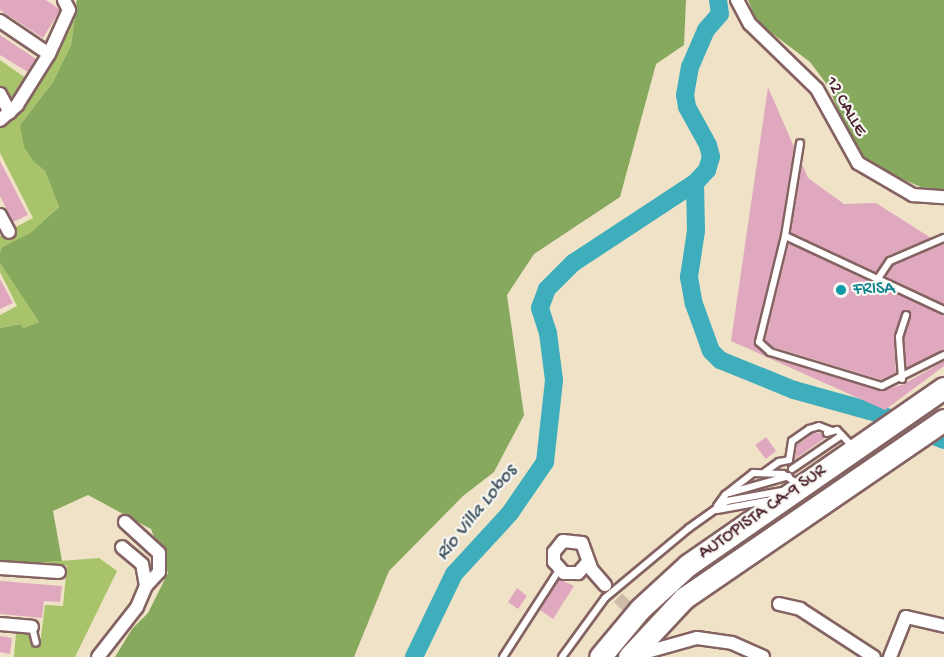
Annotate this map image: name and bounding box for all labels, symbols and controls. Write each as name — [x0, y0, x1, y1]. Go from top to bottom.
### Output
street label: 12 CALLE — [819, 73, 871, 141]
place label: FRISA — [853, 279, 895, 301]
marker: FRISA — [834, 283, 848, 297]
water label: Río Villa Lobos — [431, 460, 523, 566]
street label: AUTOPISTA CA-9 SUR — [695, 461, 831, 565]

